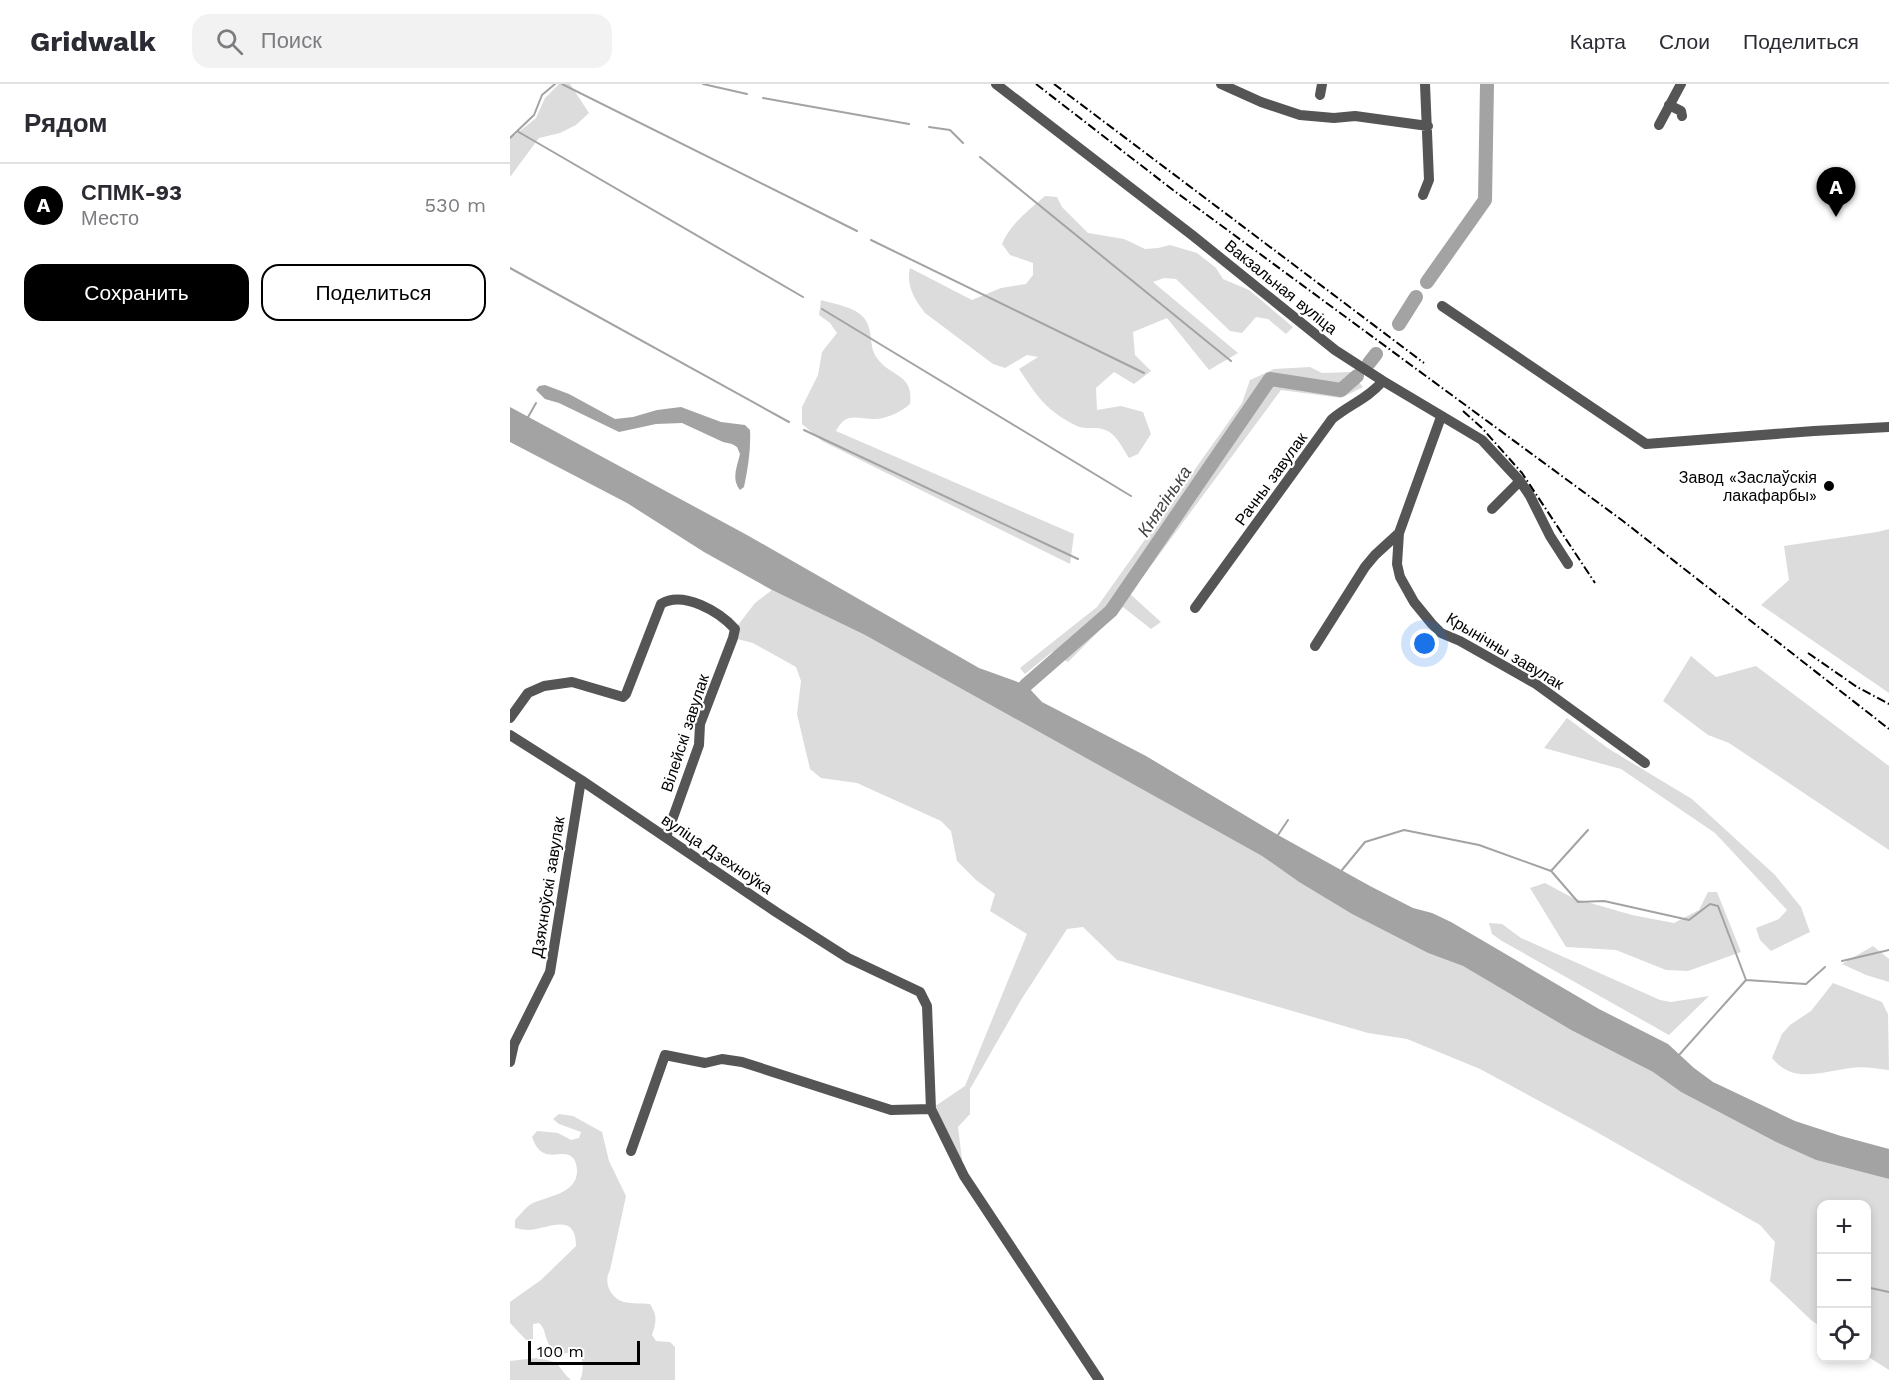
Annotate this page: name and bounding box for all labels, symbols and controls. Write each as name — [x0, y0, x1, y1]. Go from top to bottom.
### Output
search box — [192, 14, 612, 68]
text: Gridwalk — [30, 25, 156, 58]
icon: search — [213, 25, 246, 58]
text: Поиск — [261, 28, 322, 53]
text: Карта — [1570, 29, 1626, 54]
text: Слои — [1659, 29, 1710, 54]
text: Поделиться — [1743, 29, 1859, 54]
text: Рядом — [24, 108, 107, 138]
pin: A — [1816, 168, 1856, 217]
text: СПМК-93 — [81, 180, 182, 205]
text: A — [37, 193, 50, 217]
text: 530 m — [424, 193, 486, 217]
text: Место — [81, 206, 139, 230]
street label: Вакзальная вуліца — [1221, 236, 1341, 338]
button: Сохранить — [24, 264, 249, 321]
button: Поделиться — [261, 264, 486, 321]
street label: Рачны завулак — [1231, 428, 1312, 529]
water label: Княгінька — [1133, 462, 1195, 540]
place label: Завод «Заслаўскія лакафарбы» — [1679, 468, 1817, 505]
marker: Завод «Заслаўскія лакафарбы» — [1822, 479, 1836, 493]
street label: Крынічны завулак — [1443, 608, 1568, 694]
your location — [1410, 629, 1439, 658]
street label: Вілейскі завулак — [657, 671, 713, 794]
street label: вуліца Дзехноўка — [658, 810, 776, 898]
street label: Дзяхноўскі завулак — [527, 814, 569, 959]
map controls — [1817, 1200, 1871, 1362]
button: + — [1817, 1200, 1871, 1254]
button: − — [1817, 1254, 1871, 1308]
button: locate — [1817, 1308, 1871, 1362]
scale bar — [528, 1338, 640, 1366]
text: 100 m — [537, 1342, 584, 1361]

